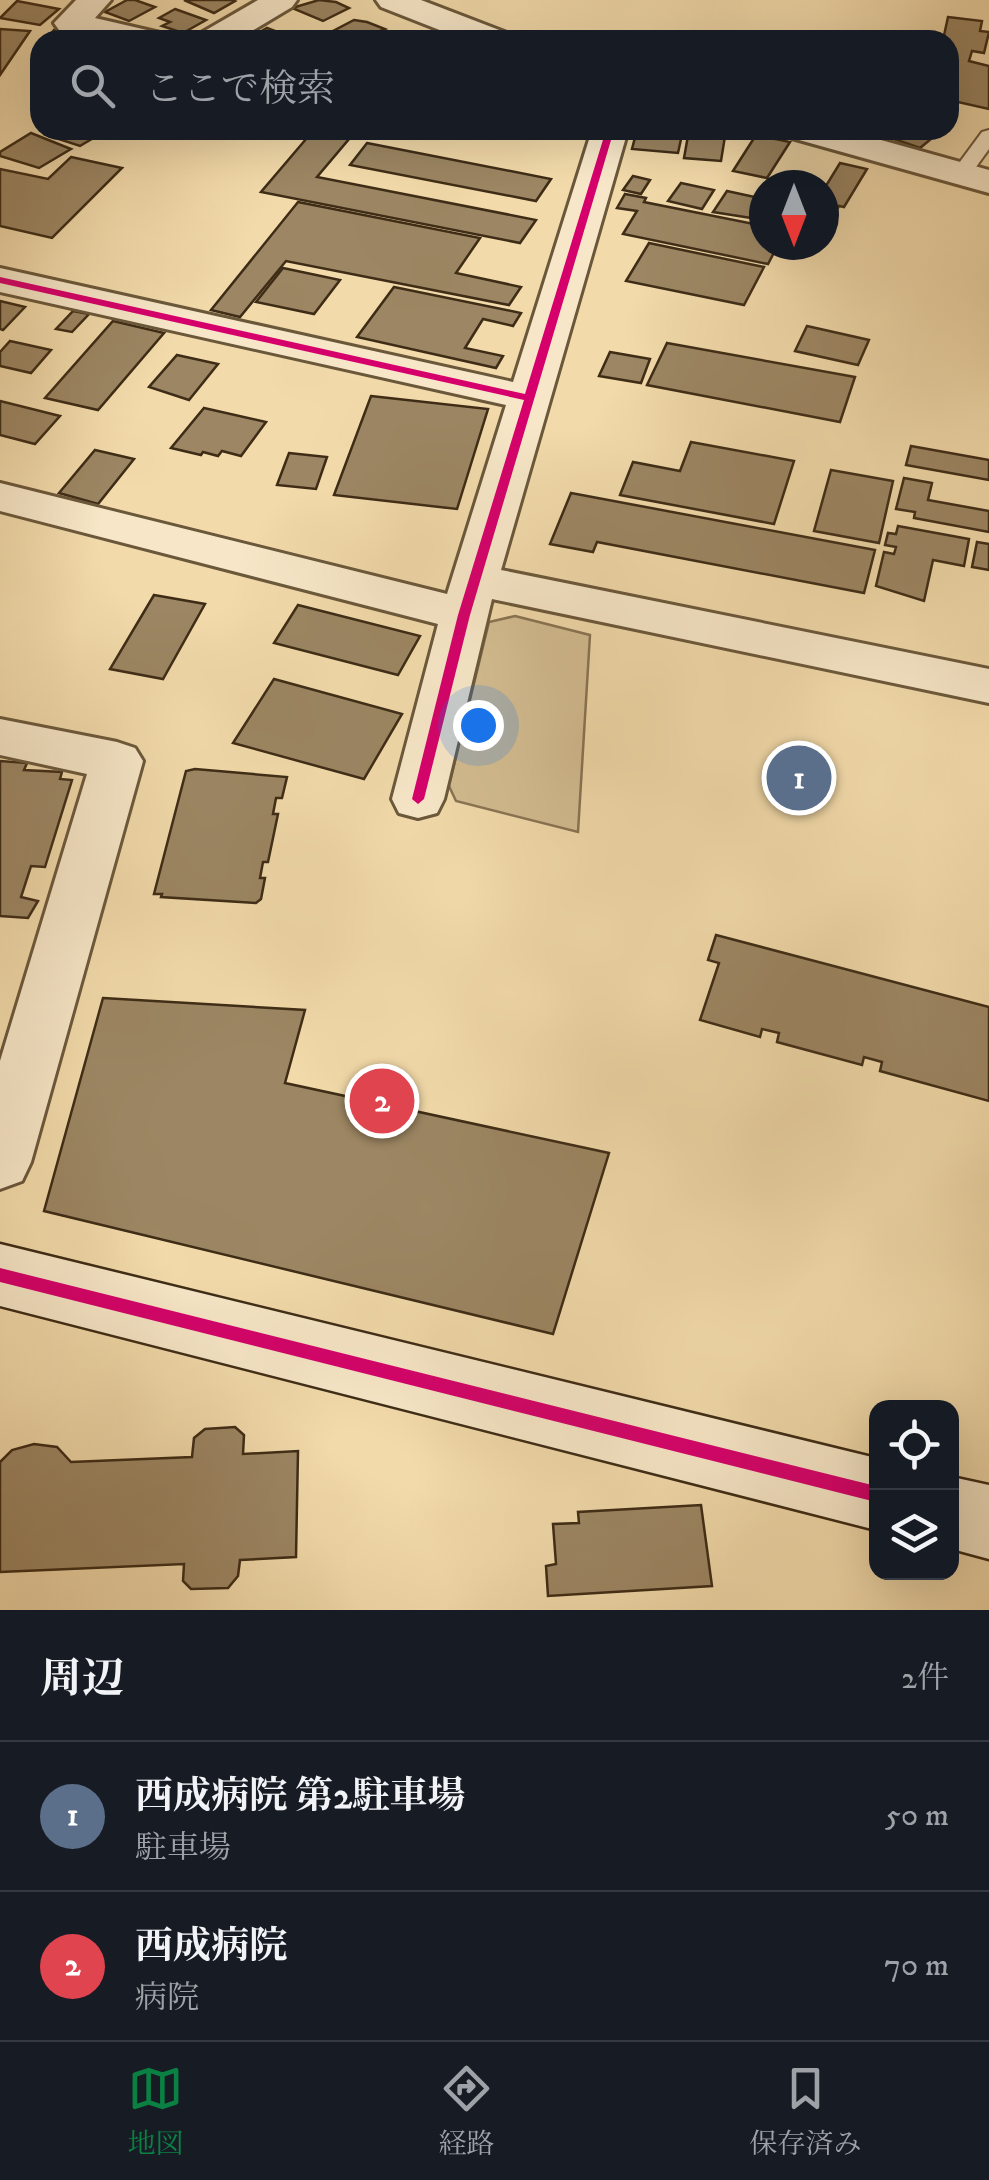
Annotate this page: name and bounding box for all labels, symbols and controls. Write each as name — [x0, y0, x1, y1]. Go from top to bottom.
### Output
search box — [30, 30, 959, 140]
icon: search — [65, 58, 120, 113]
text: ここで検索 — [145, 66, 335, 114]
north arrow — [749, 170, 839, 260]
your location — [453, 700, 504, 751]
pin: 1 — [766, 740, 832, 816]
pin: 2 — [350, 1064, 414, 1138]
map controls — [869, 1400, 959, 1580]
button: locate — [869, 1400, 959, 1490]
button: layers — [869, 1490, 959, 1580]
text: 周辺 — [40, 1654, 124, 1706]
text: 2件 — [901, 1659, 949, 1699]
text: 西成病院 第2駐車場 — [135, 1773, 466, 1821]
text: 1 — [67, 1796, 78, 1836]
text: 50 m — [885, 1796, 949, 1836]
text: 駐車場 — [135, 1829, 231, 1869]
text: 西成病院 — [135, 1923, 287, 1971]
text: 2 — [65, 1946, 80, 1986]
text: 70 m — [884, 1946, 949, 1986]
text: 病院 — [135, 1979, 199, 2019]
tab: 地図 — [127, 2061, 184, 2162]
tab: 経路 — [438, 2061, 495, 2162]
tab: 保存済み — [749, 2061, 862, 2162]

